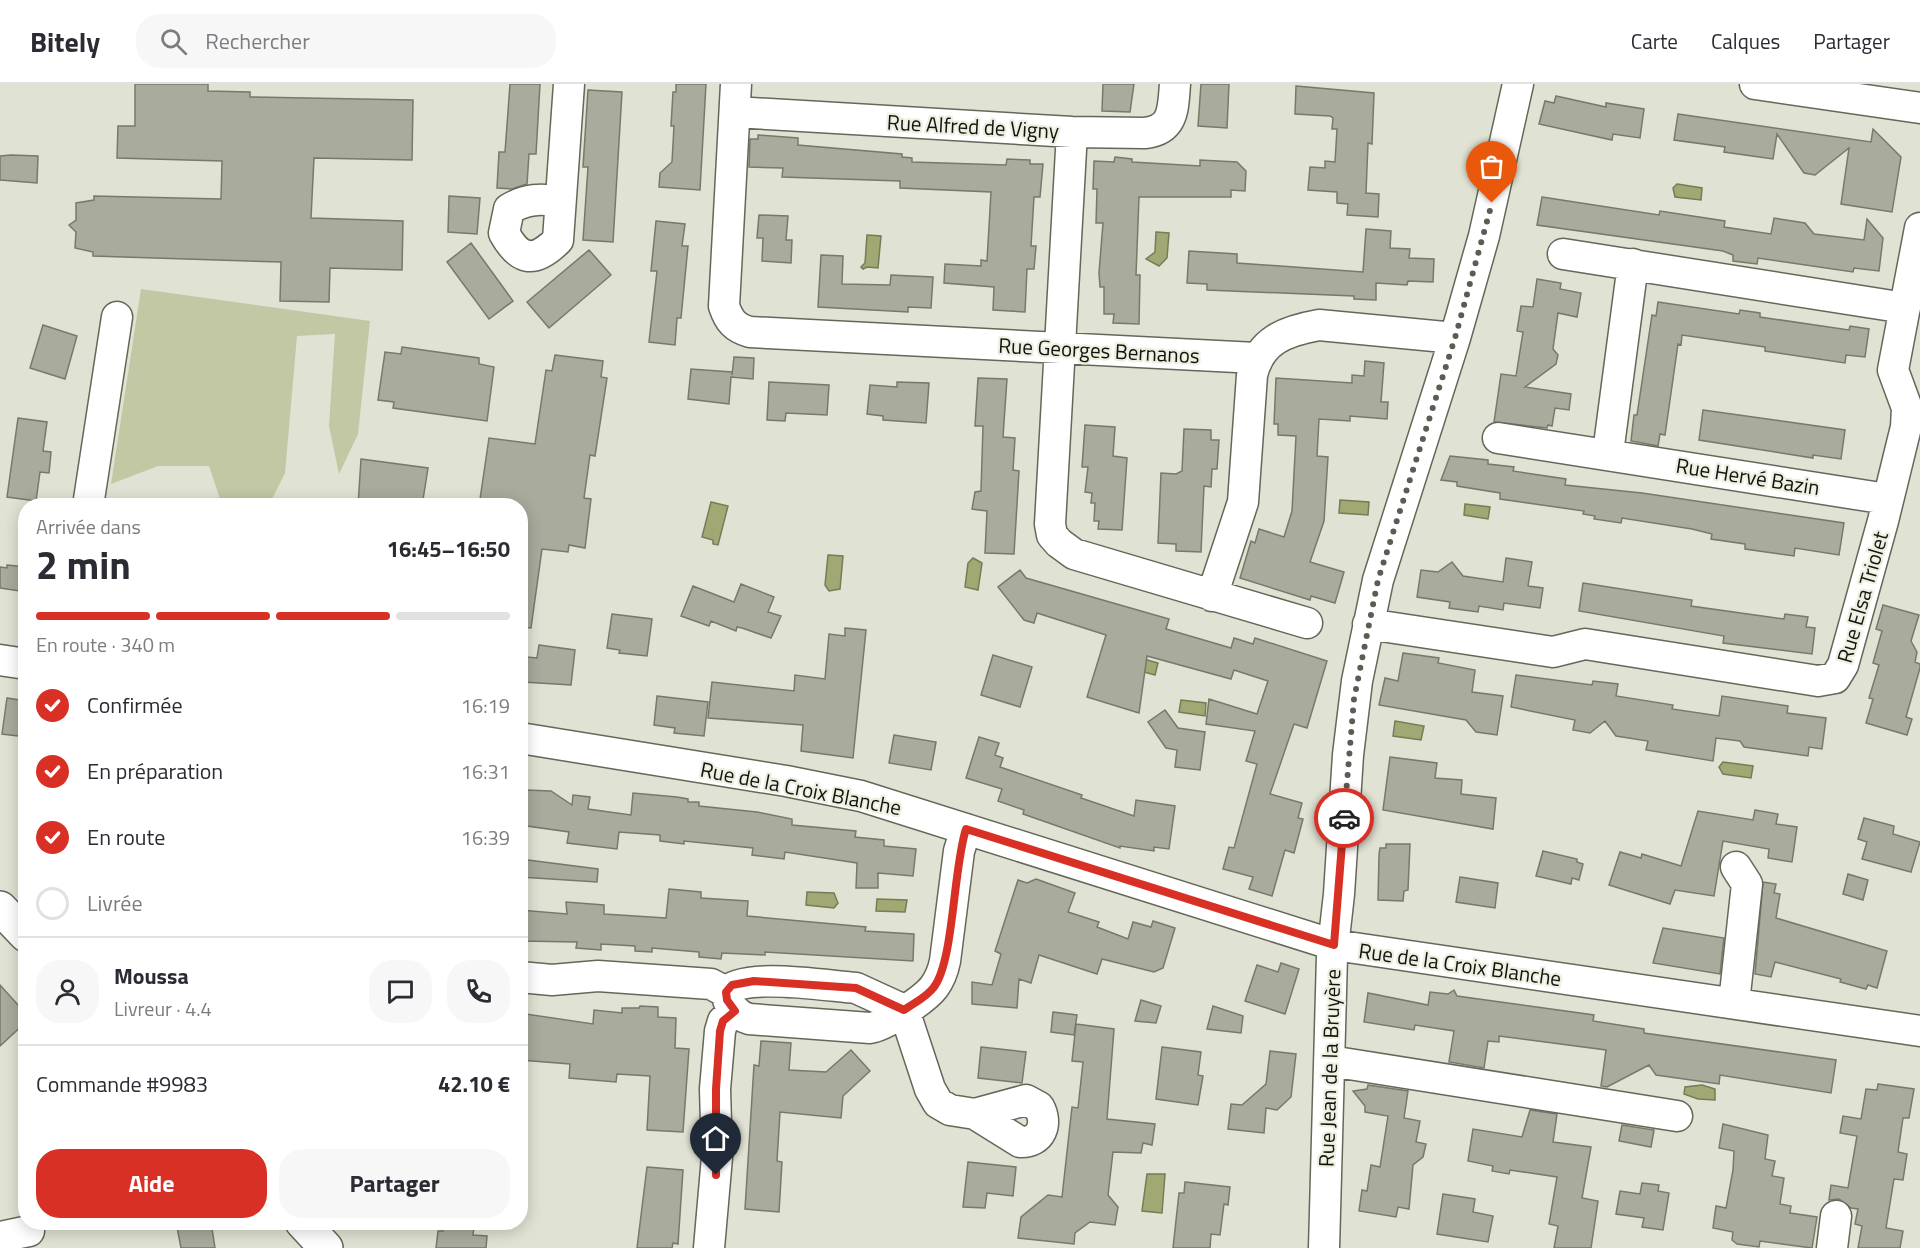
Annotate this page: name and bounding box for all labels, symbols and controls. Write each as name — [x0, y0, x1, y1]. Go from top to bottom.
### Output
search box — [136, 14, 556, 68]
text: Bitely — [30, 20, 100, 63]
text: Rechercher — [205, 24, 310, 58]
icon: search — [157, 25, 190, 58]
text: Carte — [1631, 25, 1678, 57]
text: Calques — [1711, 25, 1780, 57]
text: Partager — [1813, 25, 1890, 57]
street label: Rue Alfred de Vigny — [886, 106, 1060, 146]
pin — [1466, 141, 1517, 203]
icon: bag — [1475, 150, 1508, 183]
street label: Rue Georges Bernanos — [998, 329, 1200, 371]
street label: Rue Hervé Bazin — [1674, 449, 1822, 503]
text: Arrivée dans — [36, 511, 141, 542]
street label: Rue Elsa Triolet — [1828, 527, 1896, 667]
text: 16:45–16:50 — [387, 532, 510, 566]
text: 2 min — [36, 535, 131, 594]
text: En route · 340 m — [36, 629, 175, 660]
text: Confirmée — [87, 688, 183, 722]
icon: check — [36, 689, 69, 722]
text: 16:19 — [461, 690, 510, 721]
street label: Rue de la Croix Blanche — [698, 753, 904, 823]
text: En préparation — [87, 754, 223, 788]
icon: check — [36, 755, 69, 788]
text: 16:31 — [461, 756, 510, 787]
courier — [1314, 788, 1374, 848]
icon: car — [1328, 802, 1361, 835]
text: En route — [87, 820, 165, 854]
icon: check — [36, 821, 69, 854]
text: 16:39 — [461, 822, 510, 853]
text: Livrée — [87, 886, 143, 920]
street label: Rue de la Croix Blanche — [1357, 934, 1563, 994]
text: Moussa — [114, 959, 189, 993]
button: person — [36, 960, 99, 1023]
button: chat — [369, 960, 432, 1023]
button: phone — [447, 960, 510, 1023]
street label: Rue Jean de la Bruyère — [1310, 968, 1348, 1168]
text: Livreur · 4.4 — [114, 993, 212, 1024]
text: Commande #9983 — [36, 1067, 208, 1101]
text: 42.10 € — [438, 1067, 510, 1101]
pin — [690, 1113, 741, 1175]
icon: home — [699, 1122, 732, 1155]
button: Aide — [36, 1149, 267, 1218]
button: Partager — [279, 1149, 510, 1218]

